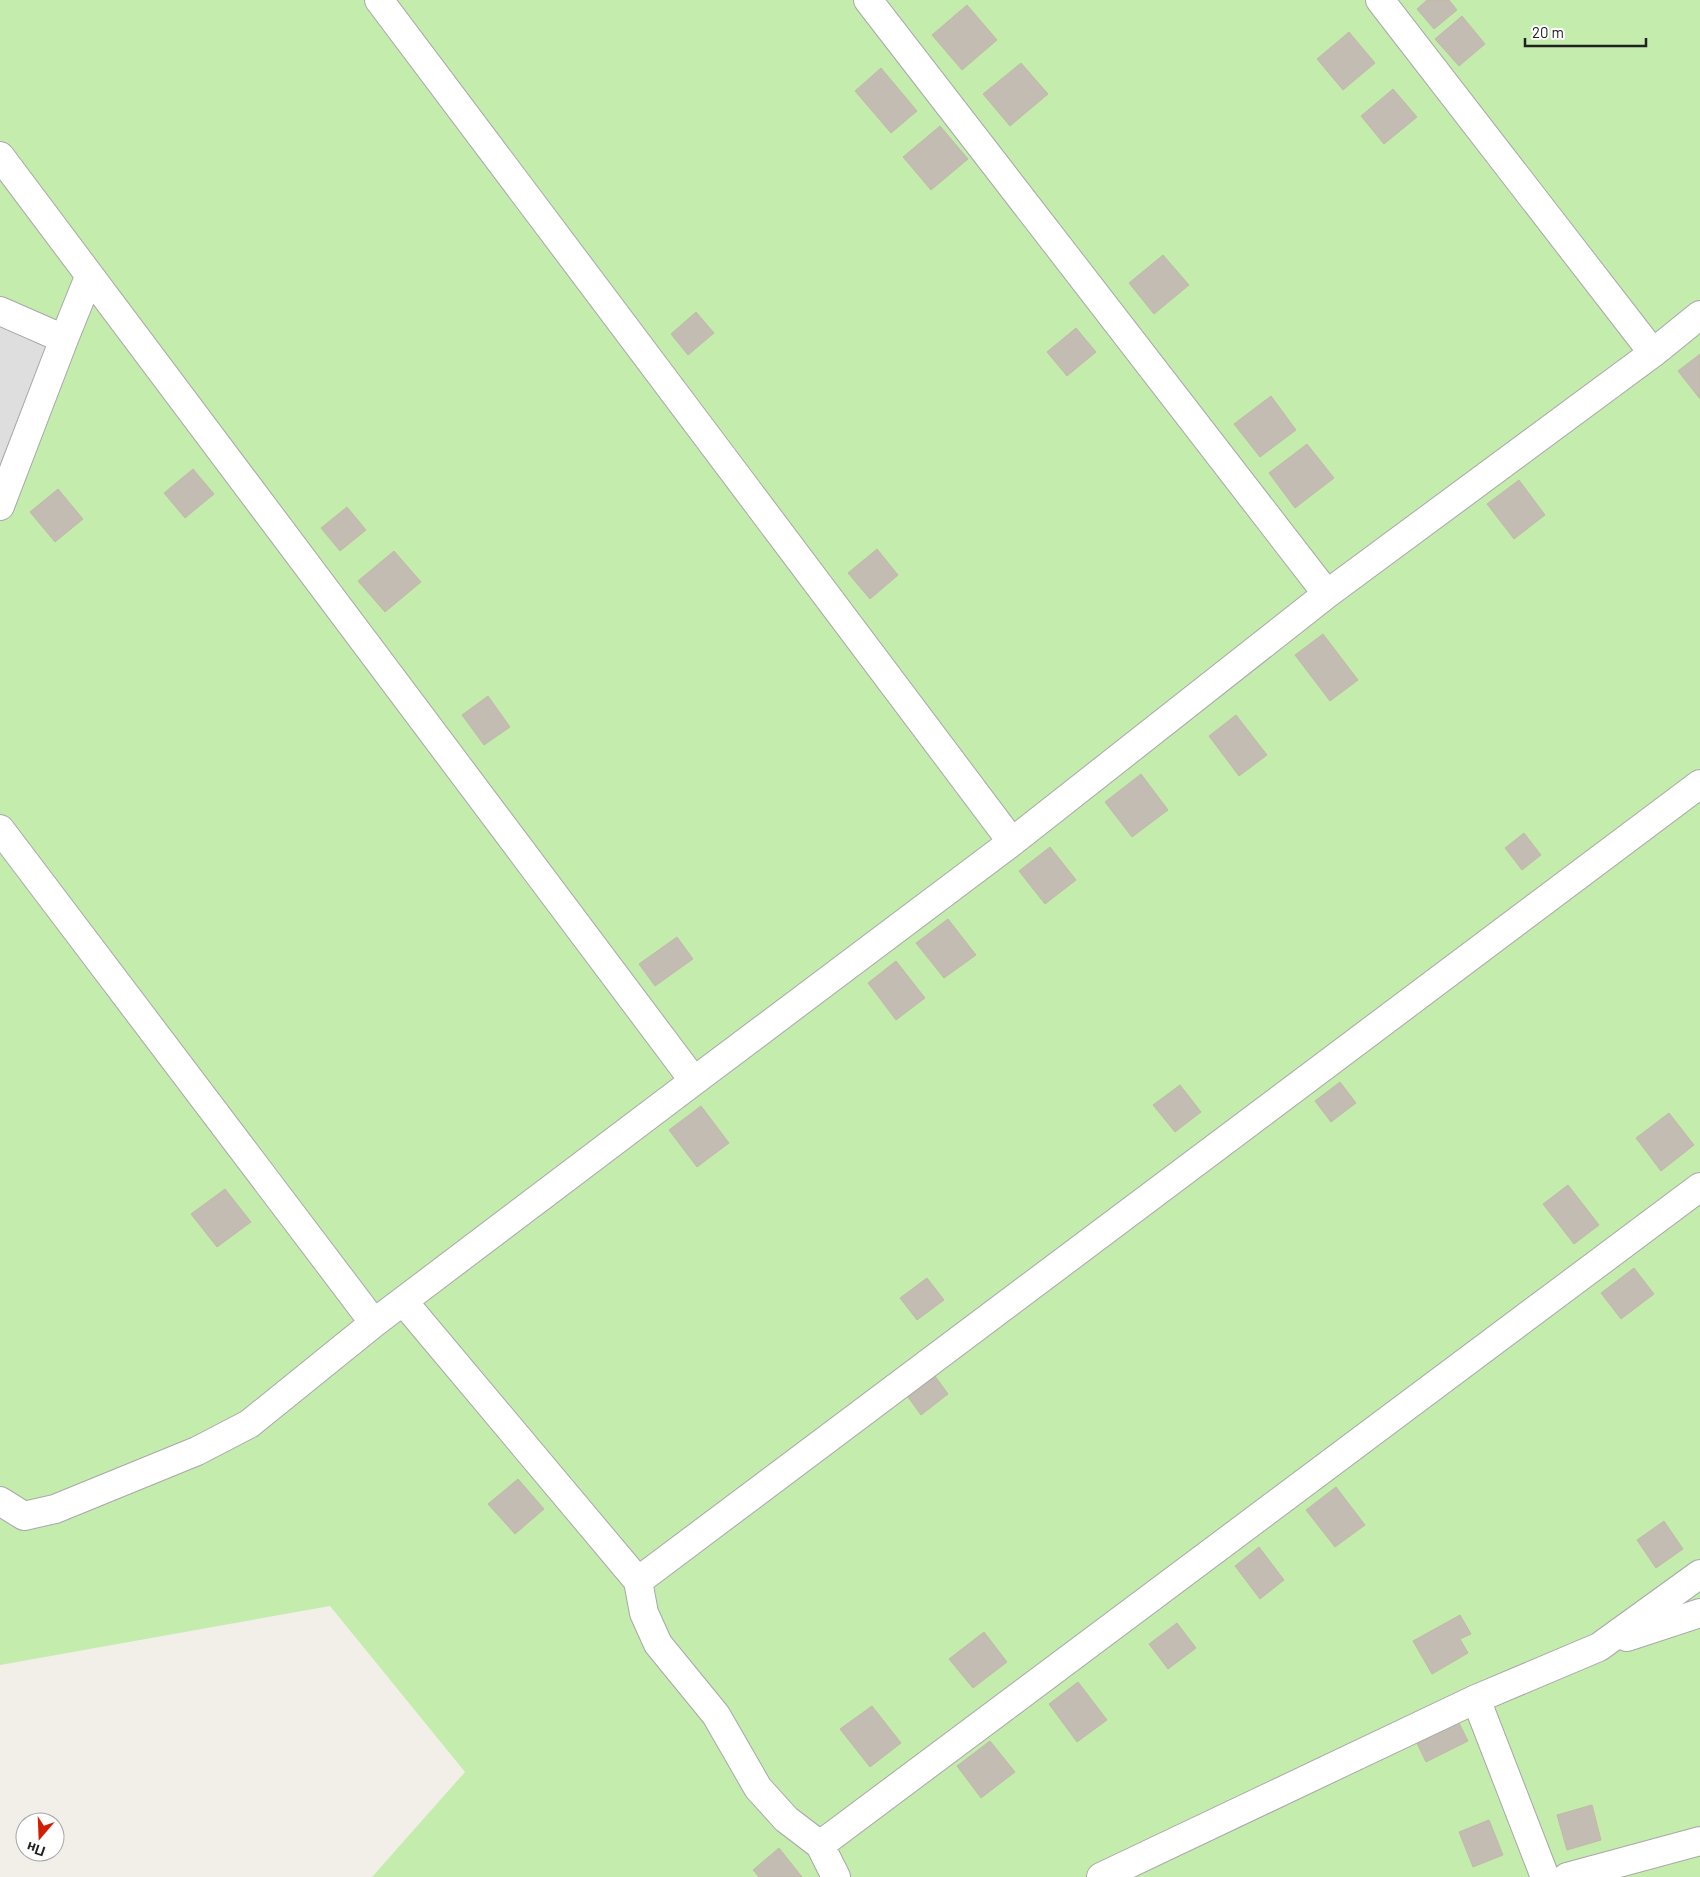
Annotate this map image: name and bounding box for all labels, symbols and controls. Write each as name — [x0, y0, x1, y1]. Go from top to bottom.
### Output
scale bar — [1525, 15, 1646, 47]
text: 20 m — [1532, 23, 1564, 41]
north arrow — [15, 1812, 65, 1862]
text: Пн — [24, 1839, 47, 1861]

